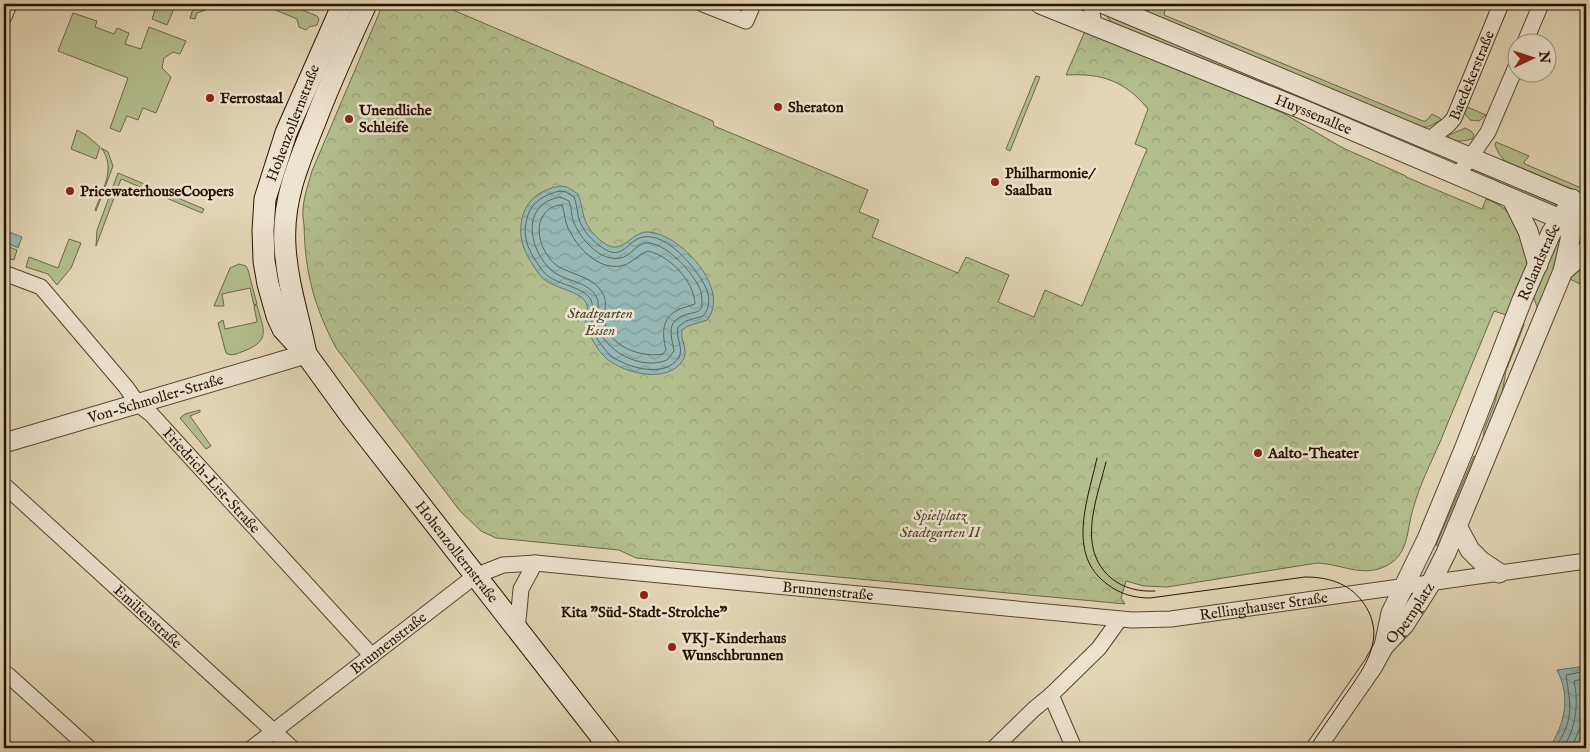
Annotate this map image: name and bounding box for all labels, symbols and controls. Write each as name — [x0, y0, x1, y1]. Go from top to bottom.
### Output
street label: Baedekerstraße — [1445, 28, 1499, 123]
north arrow — [1508, 32, 1558, 82]
text: N — [1535, 49, 1553, 64]
street label: Hohenzollernstraße — [262, 62, 324, 184]
place label: Ferrostaal — [220, 89, 284, 108]
street label: Huyssenallee — [1272, 90, 1355, 139]
marker: Ferrostaal — [204, 92, 216, 104]
place label: Sheraton — [788, 98, 844, 117]
place label: Unendliche Schleife — [358, 101, 432, 137]
marker: Sheraton — [772, 101, 784, 113]
marker: Unendliche Schleife — [343, 113, 355, 125]
place label: Philharmonie/ Saalbau — [1005, 164, 1096, 200]
marker: Philharmonie/ Saalbau — [989, 176, 1001, 188]
place label: PricewaterhouseCoopers — [80, 182, 235, 201]
marker: PricewaterhouseCoopers — [64, 185, 76, 197]
street label: Rolandstraße — [1513, 219, 1565, 304]
park label: Stadtgarten Essen — [567, 304, 633, 340]
street label: Von-Schmoller-Straße — [84, 369, 226, 428]
street label: Friedrich-List-Straße — [159, 424, 265, 537]
place label: Aalto-Theater — [1267, 444, 1359, 463]
marker: Aalto-Theater — [1252, 447, 1264, 459]
street label: Hohenzollernstraße — [411, 497, 503, 607]
park label: Spielplatz Stadtgarten II — [900, 506, 981, 543]
street label: Brunnenstraße — [782, 577, 874, 605]
street label: Opernplatz — [1382, 578, 1439, 648]
street label: Emilienstraße — [110, 580, 186, 653]
street label: Rellinghauser Straße — [1198, 588, 1329, 624]
marker: Kita "Süd-Stadt-Strolche" — [638, 589, 650, 601]
place label: Kita "Süd-Stadt-Strolche" — [561, 603, 728, 622]
street label: Brunnenstraße — [346, 608, 430, 678]
place label: VKJ-Kinderhaus Wunschbrunnen — [681, 629, 787, 665]
marker: VKJ-Kinderhaus Wunschbrunnen — [666, 641, 678, 653]

